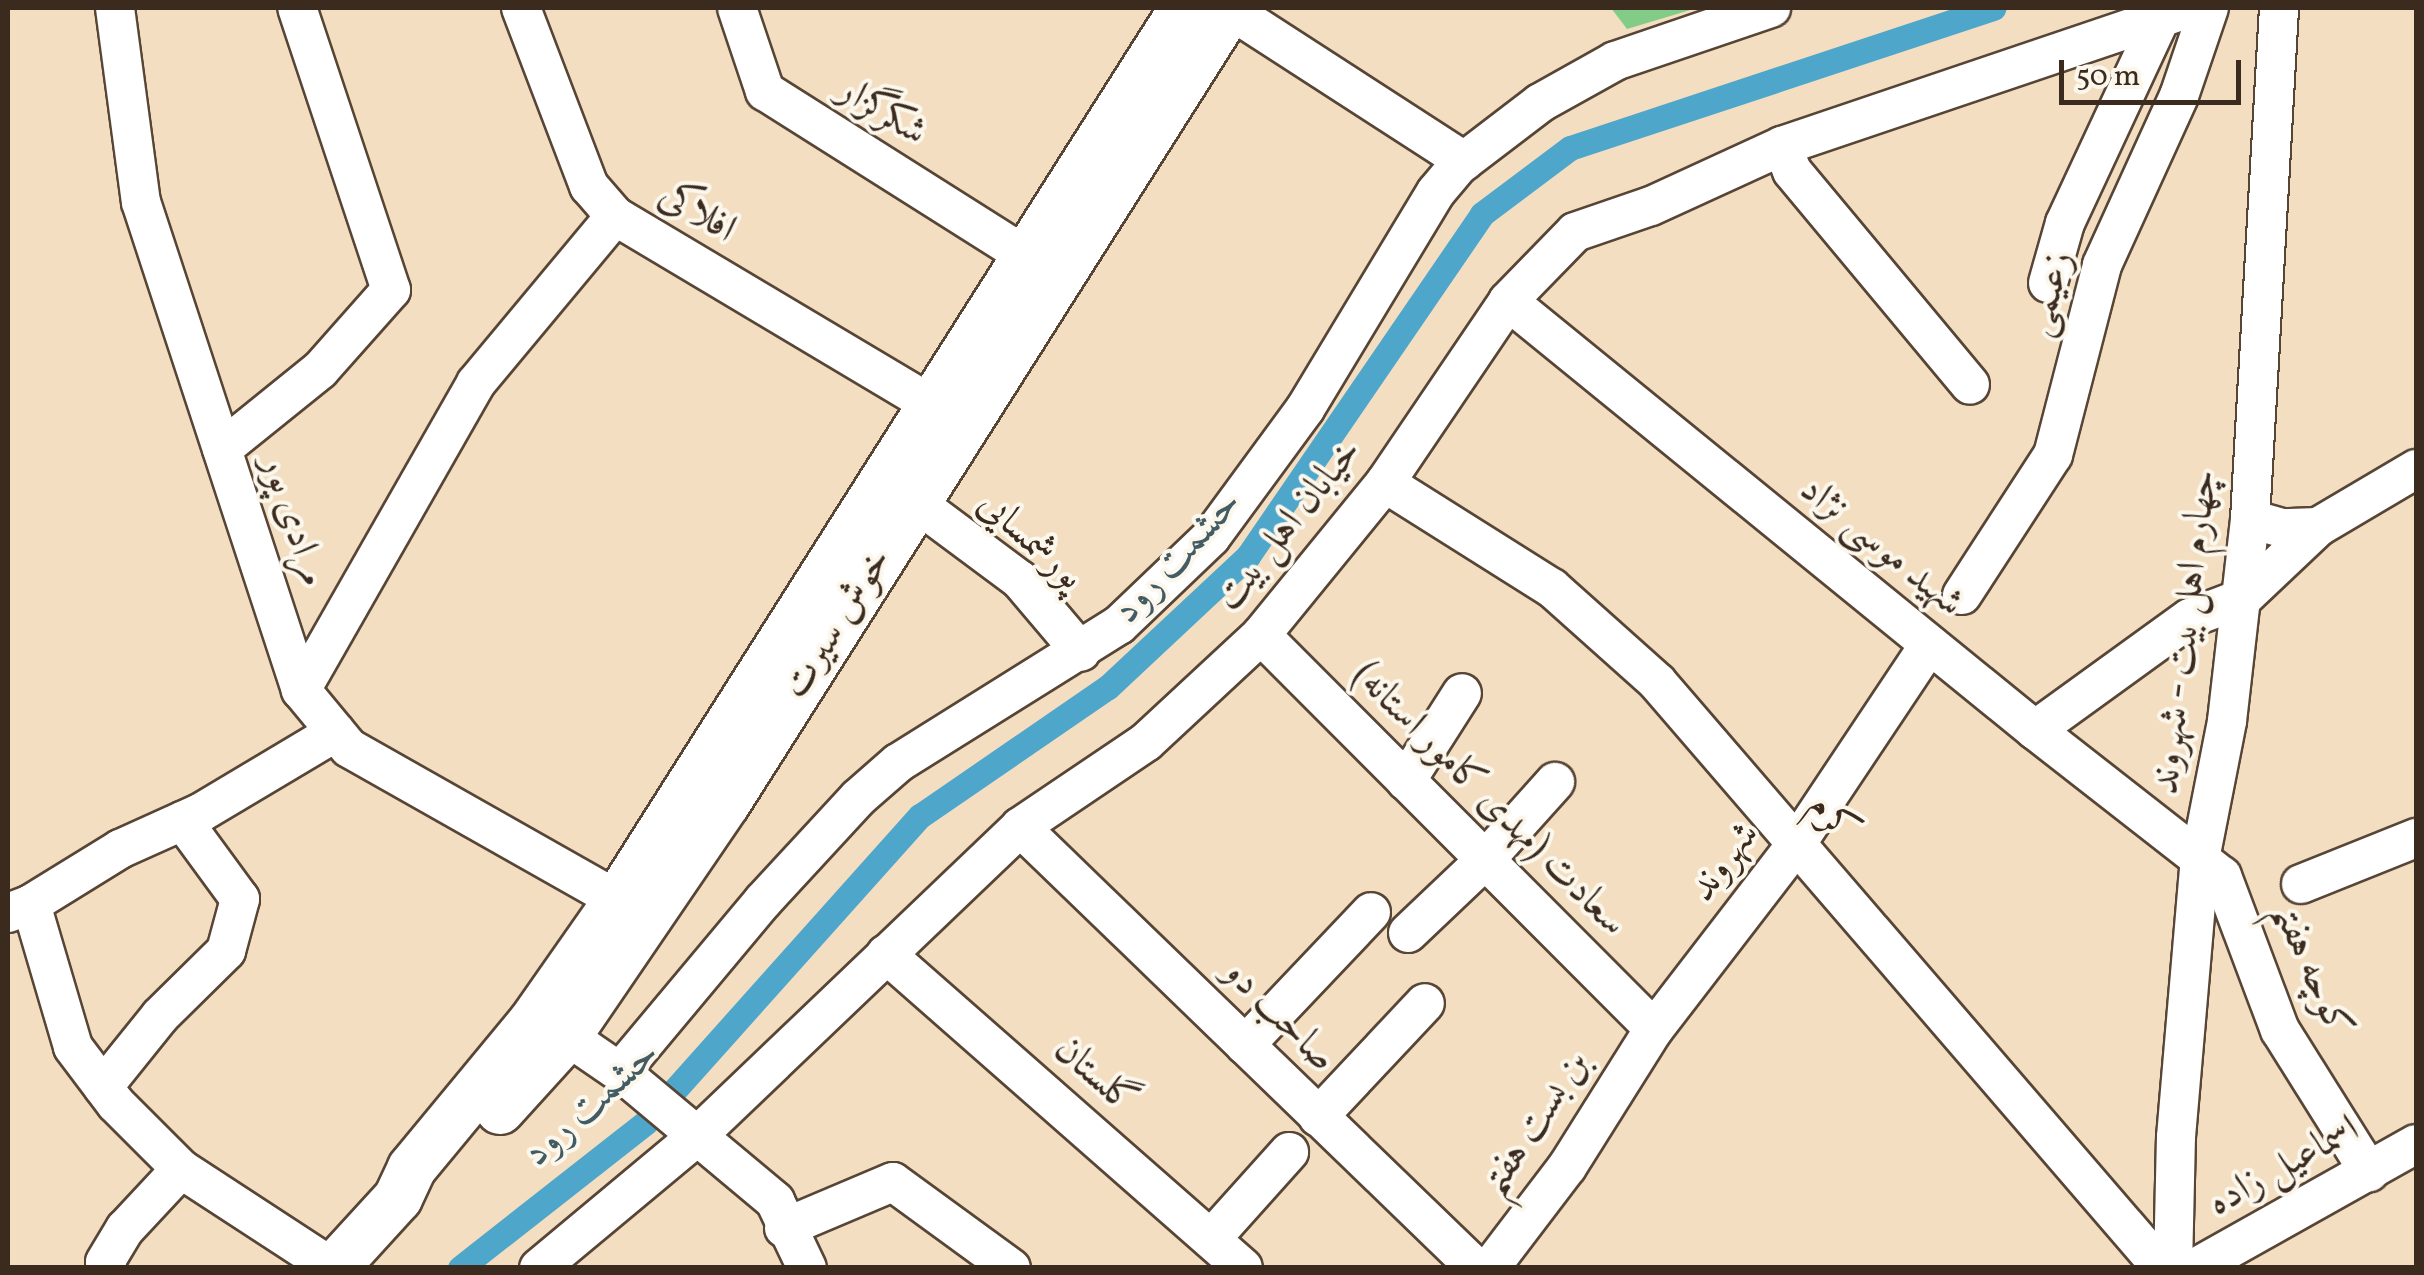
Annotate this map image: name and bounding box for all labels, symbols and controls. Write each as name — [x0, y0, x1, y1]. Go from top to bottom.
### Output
scale bar — [2064, 40, 2246, 102]
text: 50 m — [2076, 56, 2140, 98]
street label: شکرگزار — [829, 66, 935, 158]
street label: افلاکی — [650, 171, 744, 255]
street label: زعیمی — [2015, 246, 2085, 342]
street label: خیابان اهل بیت — [1205, 429, 1373, 621]
street label: مرادی پور — [249, 449, 337, 593]
street label: شهید موسی نژاد — [1789, 466, 1973, 628]
street label: چهارم اهل بیت - شهروند — [2142, 466, 2230, 798]
water label: حشمت رود — [1103, 478, 1255, 636]
street label: پورشمسایی — [967, 481, 1093, 601]
street label: خوش سیرت — [773, 539, 903, 709]
street label: سعادت (مهدی کامور استانه) — [1342, 653, 1636, 947]
street label: کرم — [1797, 784, 1867, 854]
street label: شهروند — [1679, 812, 1771, 912]
street label: کوچه هفتم — [2260, 895, 2362, 1045]
street label: صاحب دو — [1212, 949, 1346, 1083]
street label: گلستان — [1043, 1027, 1147, 1125]
water label: حشمت رود — [514, 1029, 672, 1179]
street label: بن بست هفتم — [1470, 1042, 1602, 1206]
street label: اسماعیل زاده — [2200, 1106, 2368, 1228]

